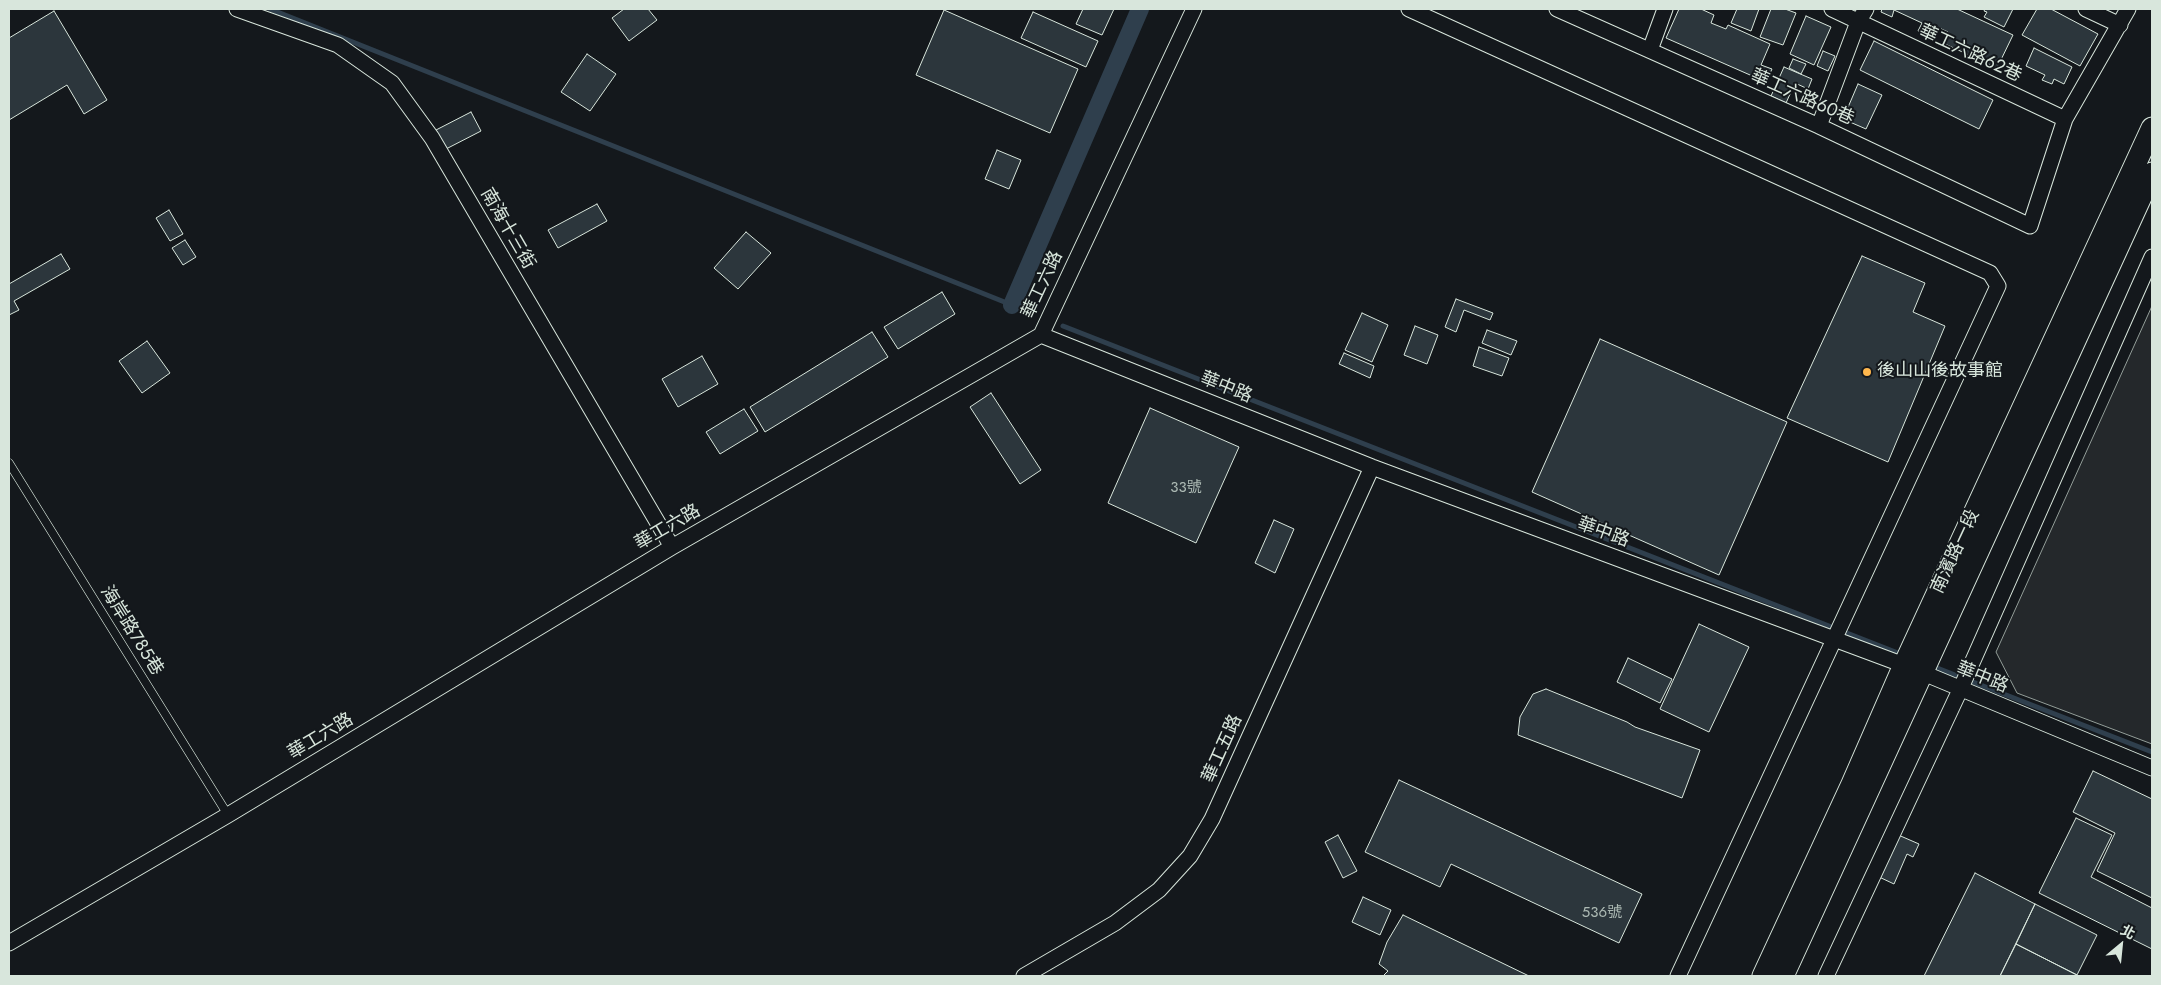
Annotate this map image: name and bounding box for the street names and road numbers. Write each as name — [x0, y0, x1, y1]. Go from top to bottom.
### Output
street label: 華工六路62巷 — [1915, 21, 2025, 87]
street label: 華工六路60巷 — [1747, 66, 1857, 130]
street label: 南海十三街 — [475, 185, 539, 273]
street label: 華工六路 — [1018, 248, 1068, 322]
street label: 華中路 — [1197, 368, 1255, 408]
street label: 華工六路 — [631, 501, 705, 555]
street label: 南濱路一段 — [1927, 507, 1985, 597]
street label: 華中路 — [1574, 514, 1632, 552]
street label: 海岸路785巷 — [95, 582, 167, 680]
street label: 華中路 — [1953, 658, 2011, 698]
street label: 華工六路 — [285, 709, 357, 765]
street label: 華工五路 — [1198, 712, 1248, 786]

